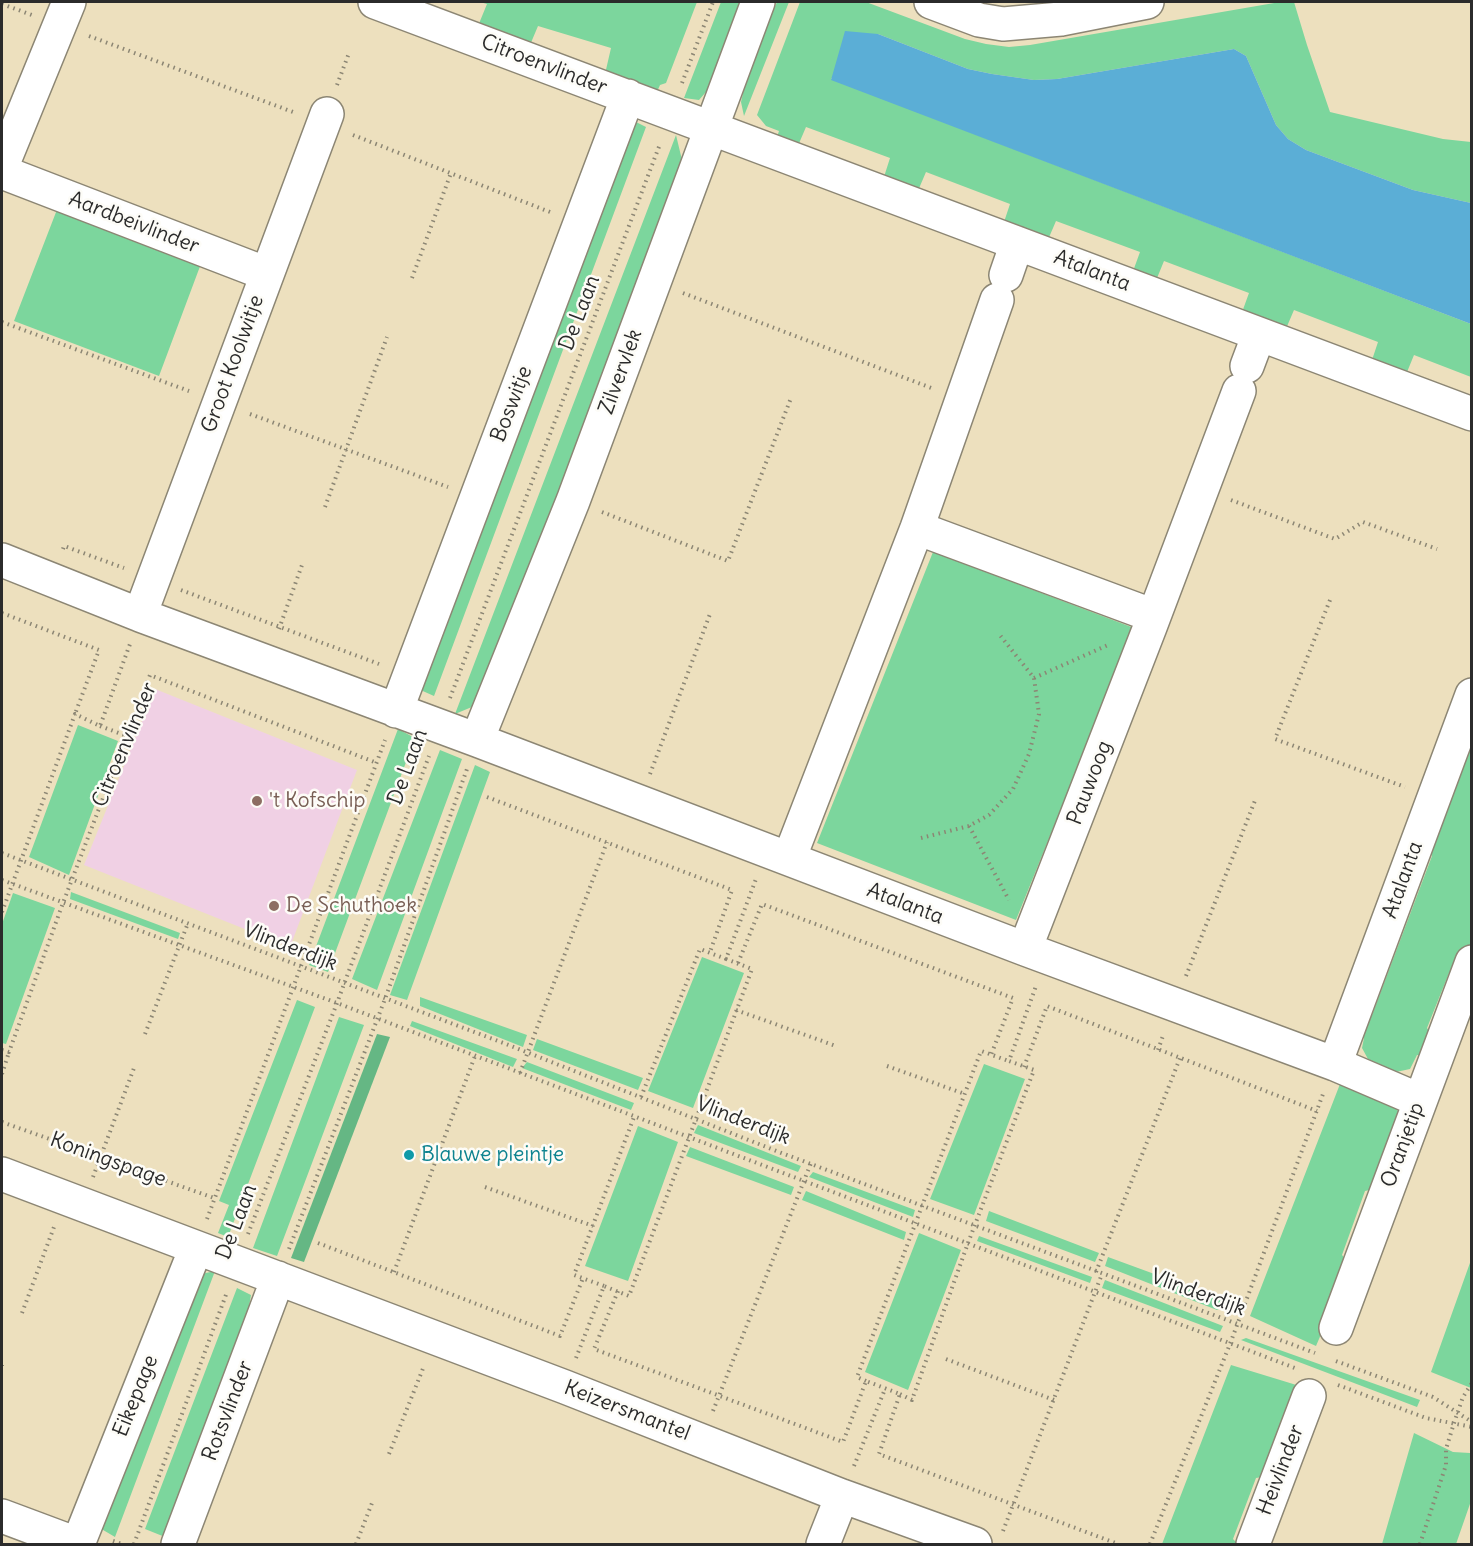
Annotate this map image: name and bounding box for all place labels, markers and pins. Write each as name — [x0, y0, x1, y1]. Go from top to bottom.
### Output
place label: 't Kofschip — [269, 788, 365, 814]
marker: 't Kofschip — [250, 794, 264, 808]
place label: De Schuthoek — [286, 893, 417, 919]
marker: De Schuthoek — [267, 899, 281, 913]
place label: Blauwe pleintje — [421, 1142, 564, 1168]
marker: Blauwe pleintje — [402, 1148, 416, 1162]

